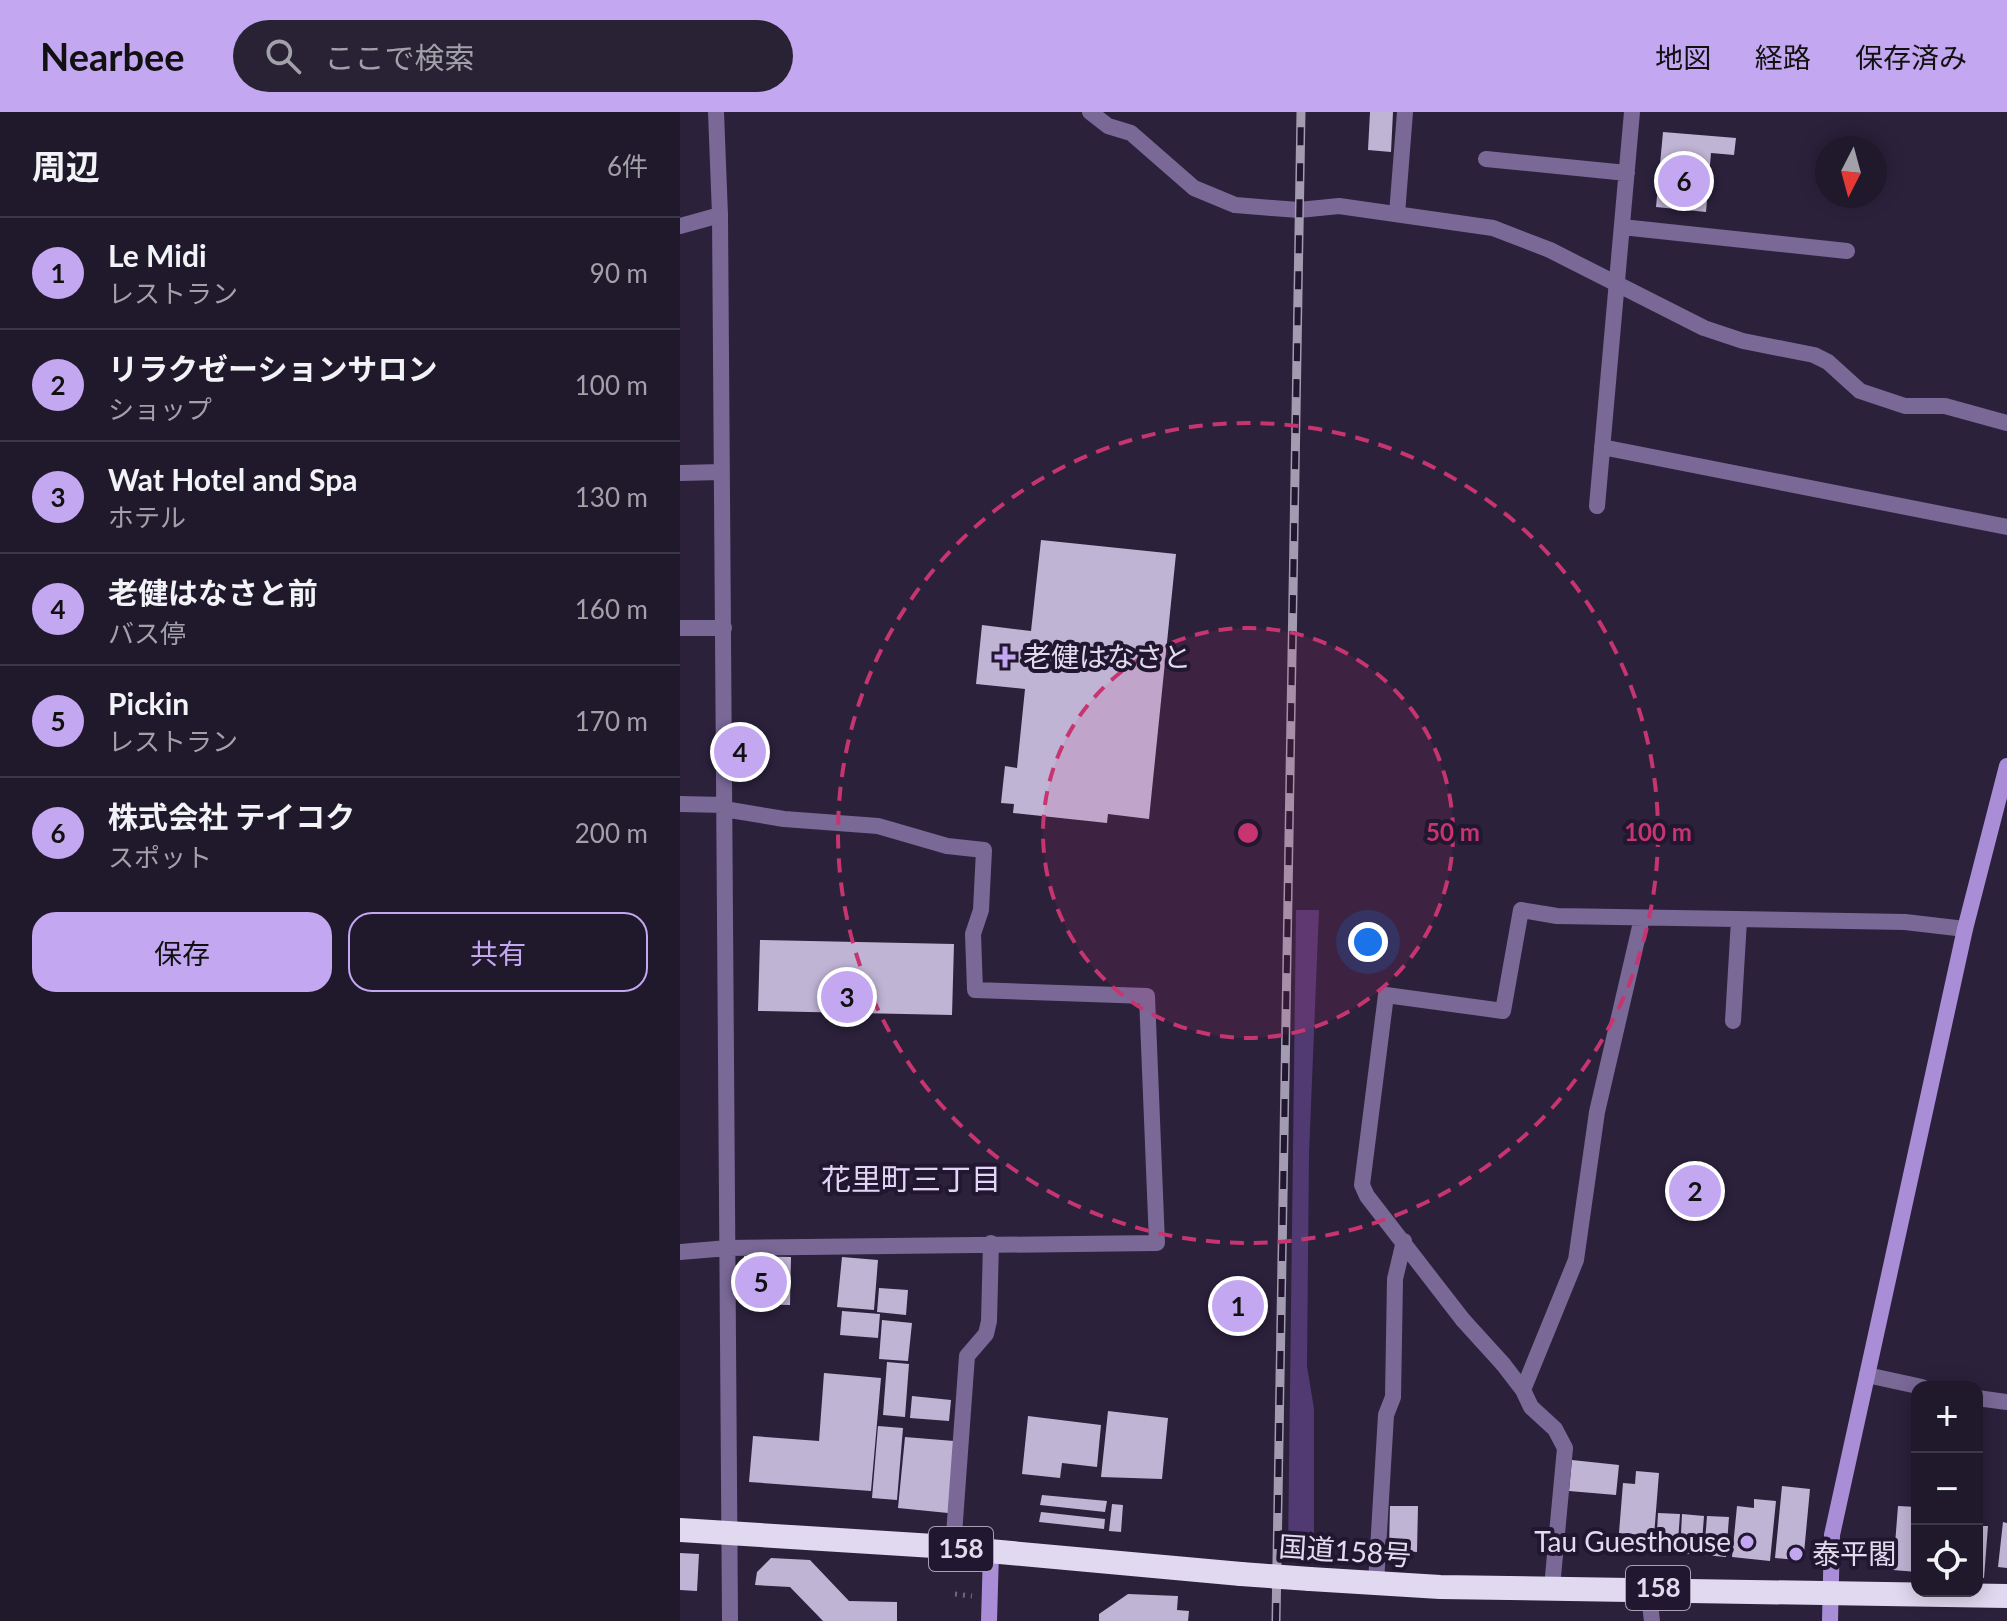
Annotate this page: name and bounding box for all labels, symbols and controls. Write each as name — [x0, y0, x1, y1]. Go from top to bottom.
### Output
search box — [233, 20, 793, 92]
text: Nearbee — [40, 33, 185, 79]
icon: search — [261, 34, 305, 78]
text: ここで検索 — [325, 39, 475, 75]
text: 地図 — [1655, 40, 1711, 74]
text: 経路 — [1755, 40, 1811, 74]
text: 保存済み — [1855, 40, 1967, 74]
north arrow — [1815, 136, 1887, 208]
text: 周辺 — [32, 145, 100, 186]
text: 6件 — [607, 150, 648, 182]
pin: 6 — [1658, 151, 1710, 211]
text: Le Midi — [108, 237, 207, 273]
text: 1 — [50, 257, 66, 289]
text: 90 m — [590, 257, 648, 289]
text: レストラン — [108, 277, 238, 309]
text: リラクゼーションサロン — [108, 350, 437, 386]
text: 2 — [50, 369, 66, 401]
text: 100 m — [575, 369, 648, 401]
text: ショップ — [108, 393, 212, 425]
text: Wat Hotel and Spa — [108, 461, 357, 497]
text: 3 — [50, 481, 66, 513]
text: 130 m — [575, 481, 648, 513]
text: ホテル — [108, 501, 186, 533]
text: 老健はなさと前 — [108, 574, 318, 610]
text: 4 — [50, 593, 66, 625]
text: 160 m — [575, 593, 648, 625]
text: バス停 — [108, 617, 186, 649]
place label: 老健はなさと — [1023, 639, 1191, 673]
marker: 老健はなさと — [994, 646, 1016, 668]
text: Pickin — [108, 685, 189, 721]
text: 5 — [50, 705, 66, 737]
text: 170 m — [575, 705, 648, 737]
pin: 4 — [714, 722, 766, 782]
text: レストラン — [108, 725, 238, 757]
text: 株式会社 テイコク — [108, 798, 355, 834]
text: 6 — [50, 817, 66, 849]
text: 200 m — [575, 817, 648, 849]
text: 50 m — [1426, 817, 1480, 846]
text: 100 m — [1624, 817, 1692, 846]
centre of rings — [1234, 819, 1262, 847]
text: スポット — [108, 841, 212, 873]
button: 保存 — [32, 912, 332, 992]
button: 共有 — [348, 912, 648, 992]
your location — [1348, 922, 1388, 962]
pin: 3 — [821, 967, 873, 1027]
district label: 花里町三丁目 — [821, 1160, 1001, 1196]
pin: 2 — [1669, 1161, 1721, 1221]
pin: 5 — [735, 1252, 787, 1312]
pin: 1 — [1212, 1276, 1264, 1336]
map controls — [1911, 1381, 1983, 1597]
button: + — [1911, 1381, 1983, 1453]
button: − — [1911, 1453, 1983, 1525]
place label: Tau Guesthouse — [1534, 1524, 1731, 1558]
button: locate — [1911, 1525, 1983, 1597]
road number: 158 — [929, 1527, 993, 1571]
street label: 国道158号 — [1278, 1528, 1412, 1572]
marker: Tau Guesthouse — [1738, 1533, 1756, 1551]
place label: 泰平閣 — [1812, 1536, 1896, 1570]
marker: 泰平閣 — [1787, 1545, 1805, 1563]
road number: 158 — [1626, 1566, 1690, 1610]

